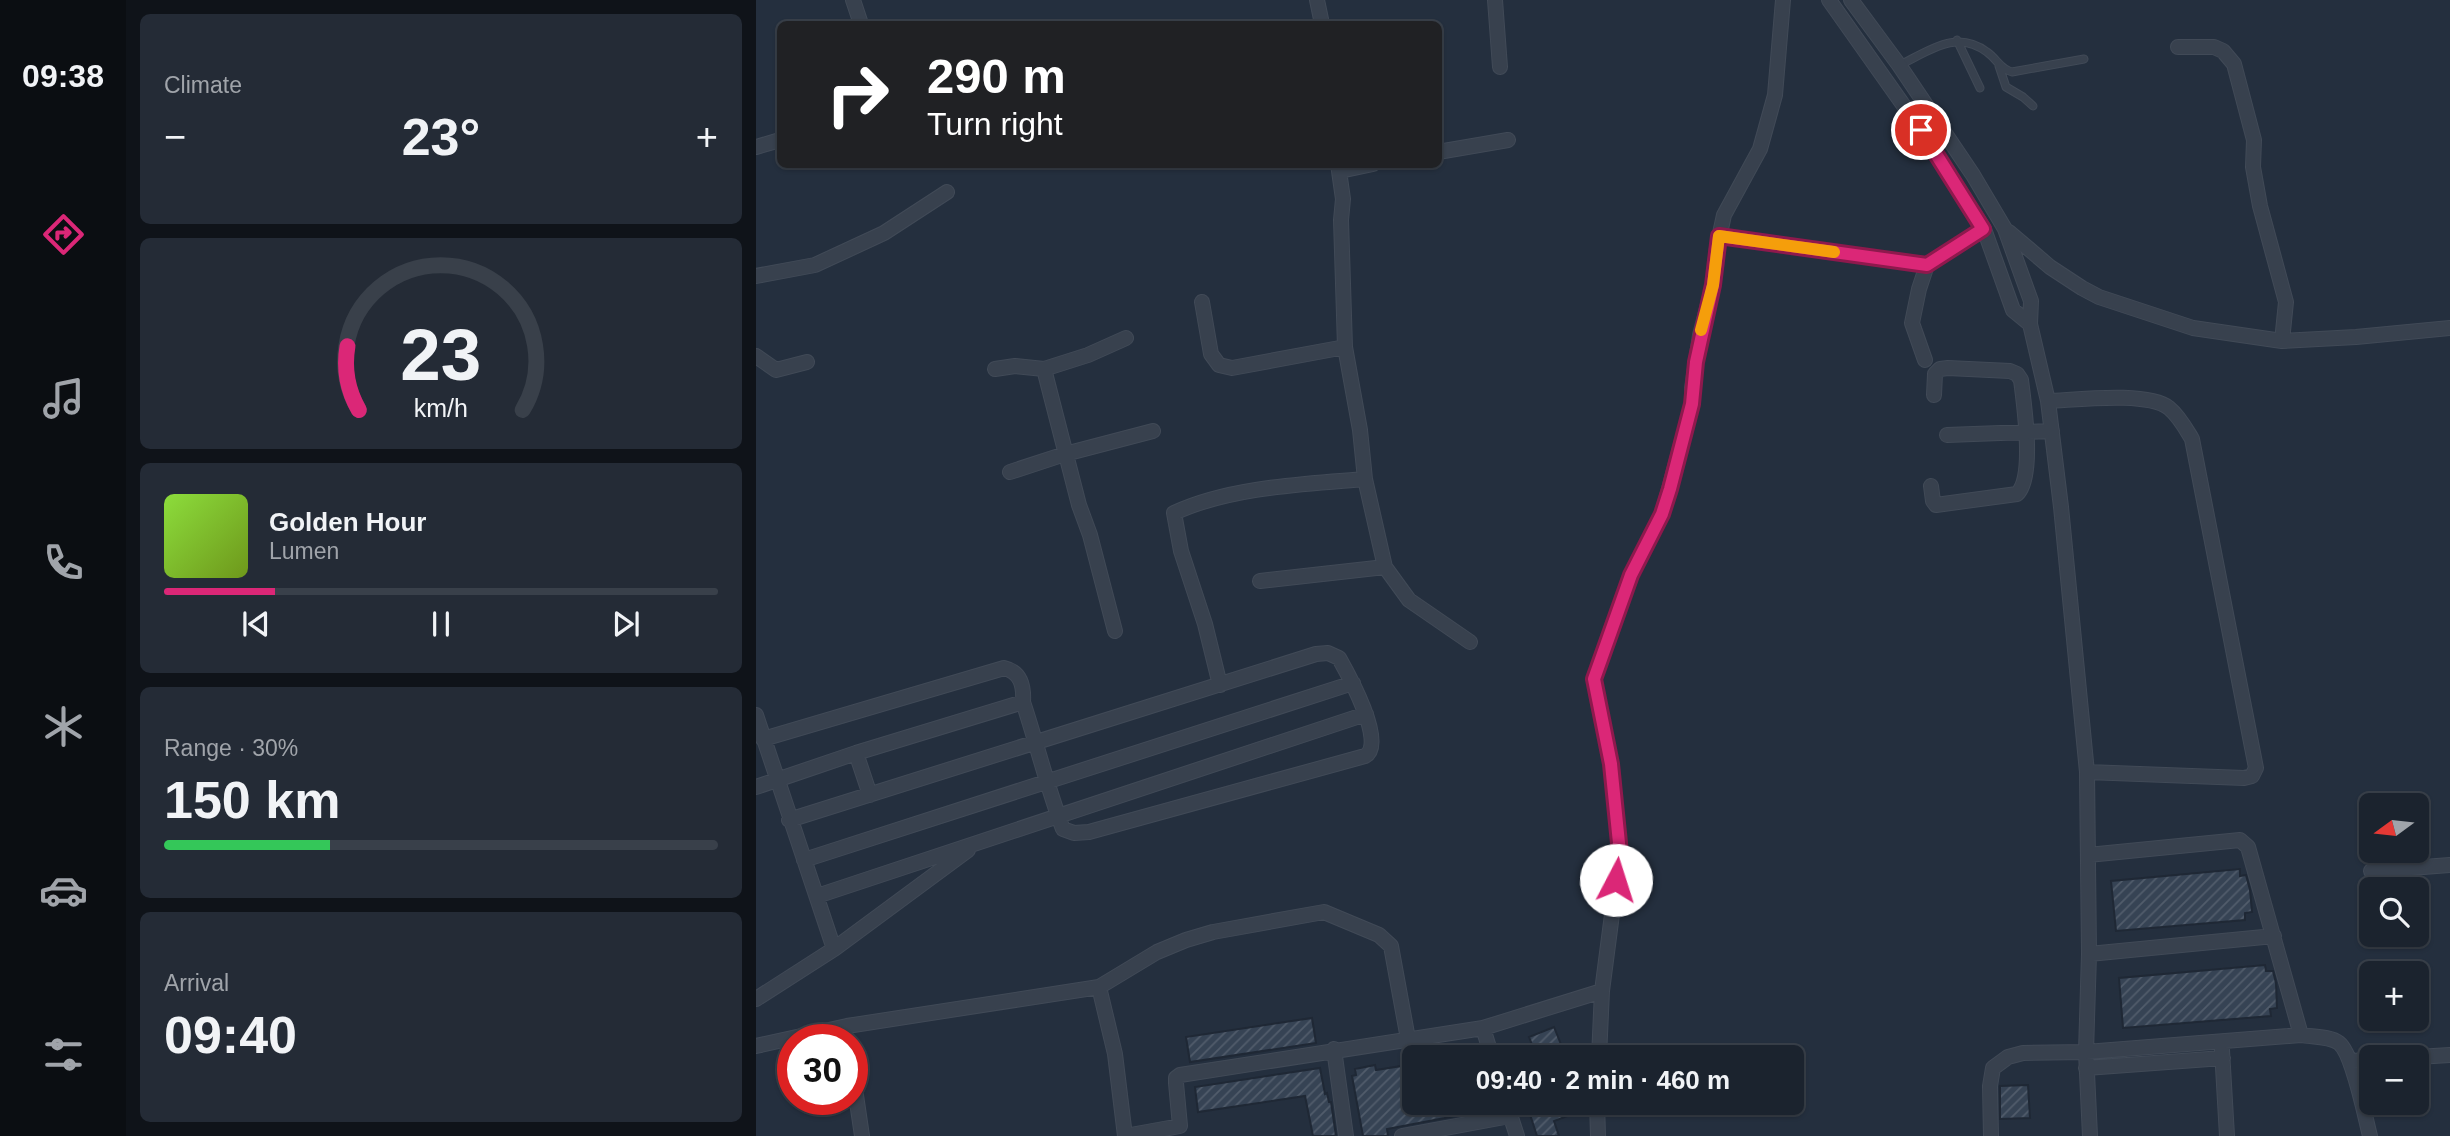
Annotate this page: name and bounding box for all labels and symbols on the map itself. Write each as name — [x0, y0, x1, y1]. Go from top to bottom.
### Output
pin — [1891, 100, 1951, 160]
north arrow — [2359, 793, 2429, 863]
position arrow — [1579, 843, 1653, 917]
speed limit sign: 30 — [777, 1024, 868, 1115]

